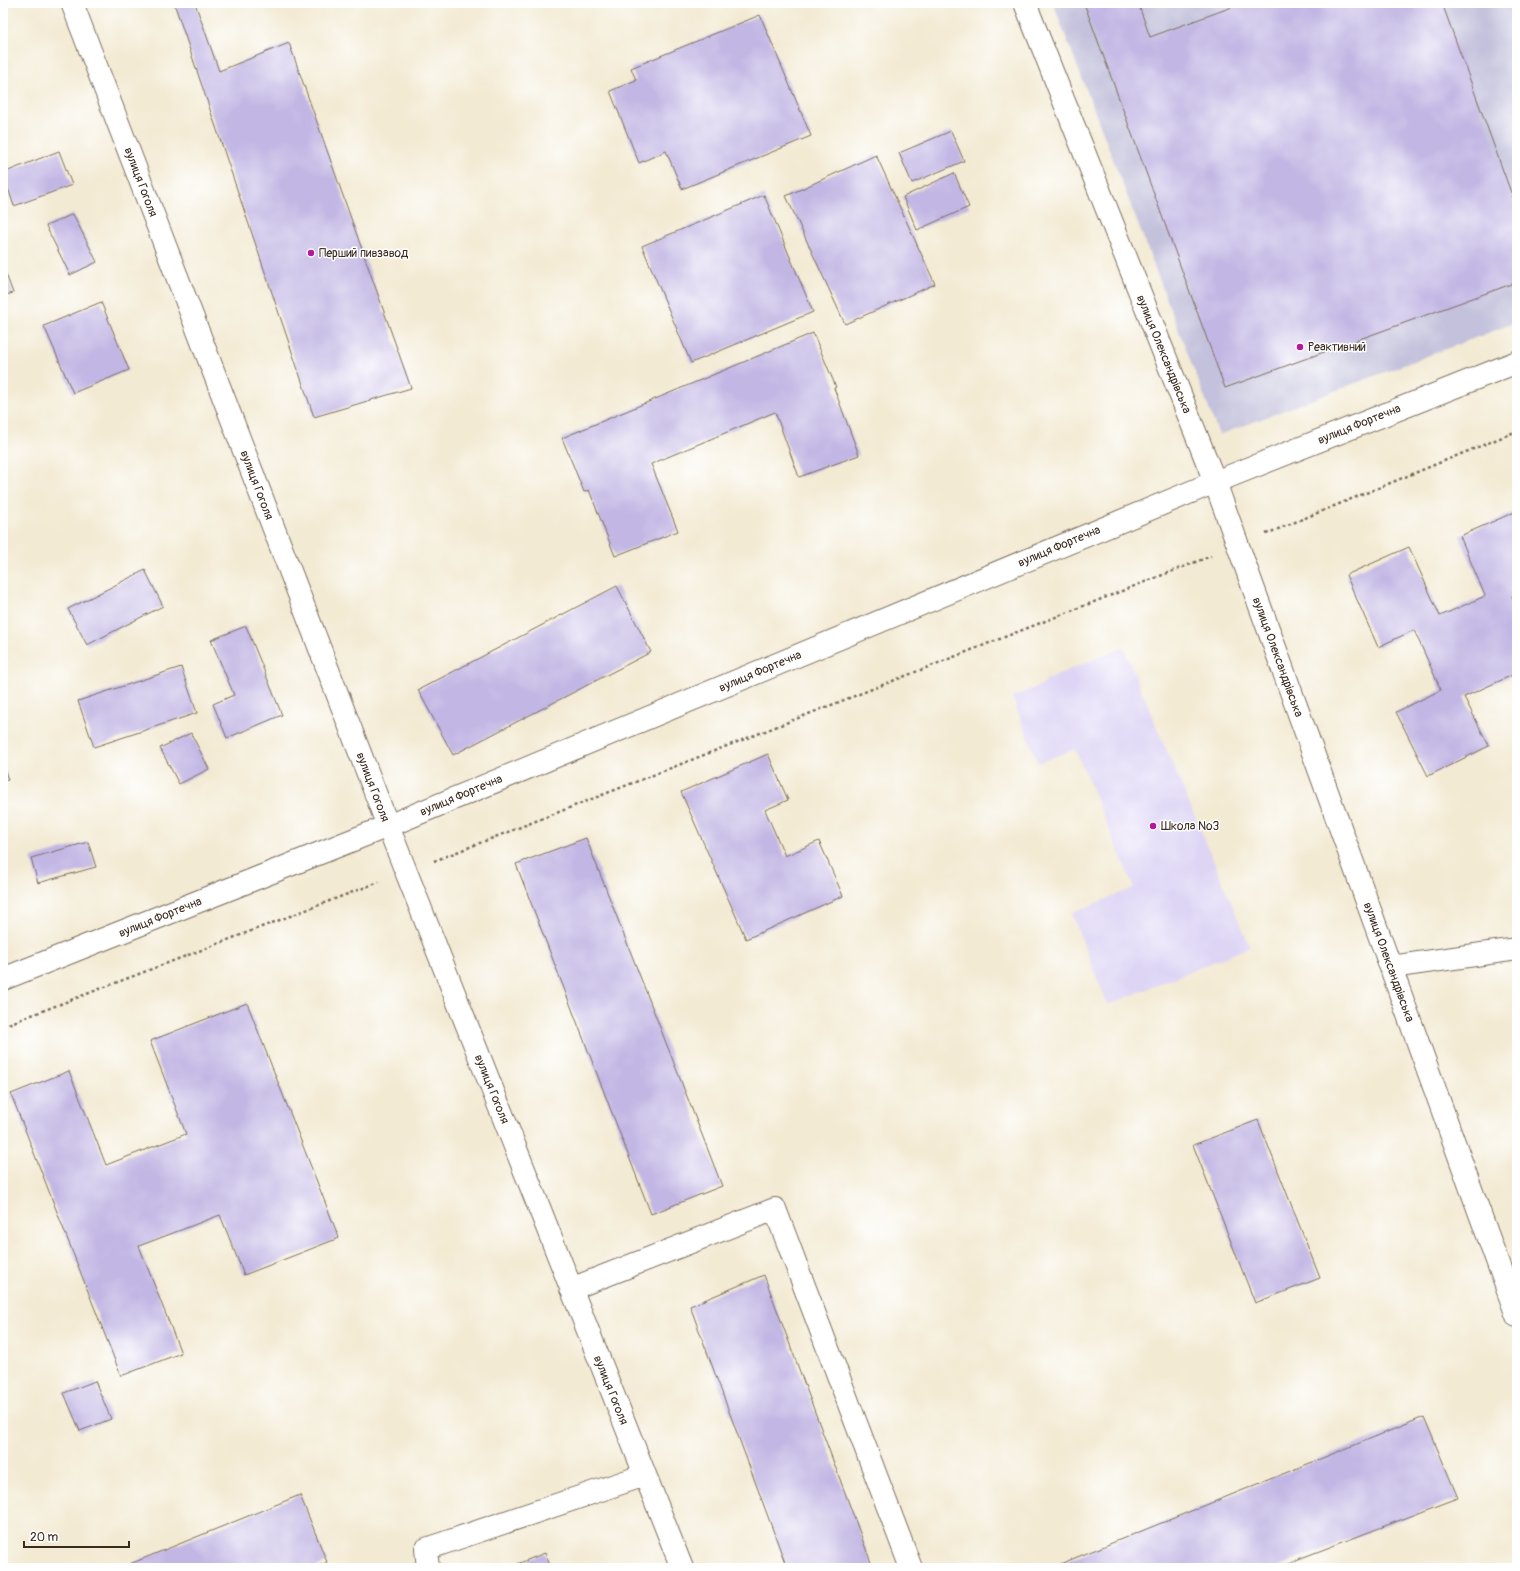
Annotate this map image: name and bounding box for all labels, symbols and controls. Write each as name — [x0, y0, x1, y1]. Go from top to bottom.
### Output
street label: вулиця Гоголя — [120, 145, 161, 219]
place label: Перший пивзавод — [319, 246, 409, 261]
marker: Перший пивзавод — [306, 248, 316, 258]
street label: вулиця Олександрівська — [1133, 293, 1194, 416]
place label: Реактивний — [1308, 340, 1366, 355]
marker: Реактивний — [1295, 342, 1305, 352]
street label: вулиця Фортечна — [1316, 401, 1403, 448]
street label: вулиця Гоголя — [236, 448, 277, 522]
street label: вулиця Фортечна — [1016, 522, 1103, 571]
street label: вулиця Олександрівська — [1249, 595, 1306, 720]
street label: вулиця Фортечна — [717, 647, 804, 696]
street label: вулиця Гоголя — [352, 750, 393, 824]
street label: вулиця Фортечна — [418, 771, 505, 820]
place label: Школа №3 — [1161, 819, 1220, 834]
marker: Школа №3 — [1148, 821, 1158, 831]
street label: вулиця Фортечна — [117, 894, 204, 941]
street label: вулиця Олександрівська — [1360, 900, 1417, 1025]
street label: вулиця Гоголя — [471, 1052, 512, 1126]
street label: вулиця Гоголя — [590, 1353, 631, 1427]
scale bar — [24, 1523, 129, 1549]
text: 20 m — [30, 1530, 59, 1545]

